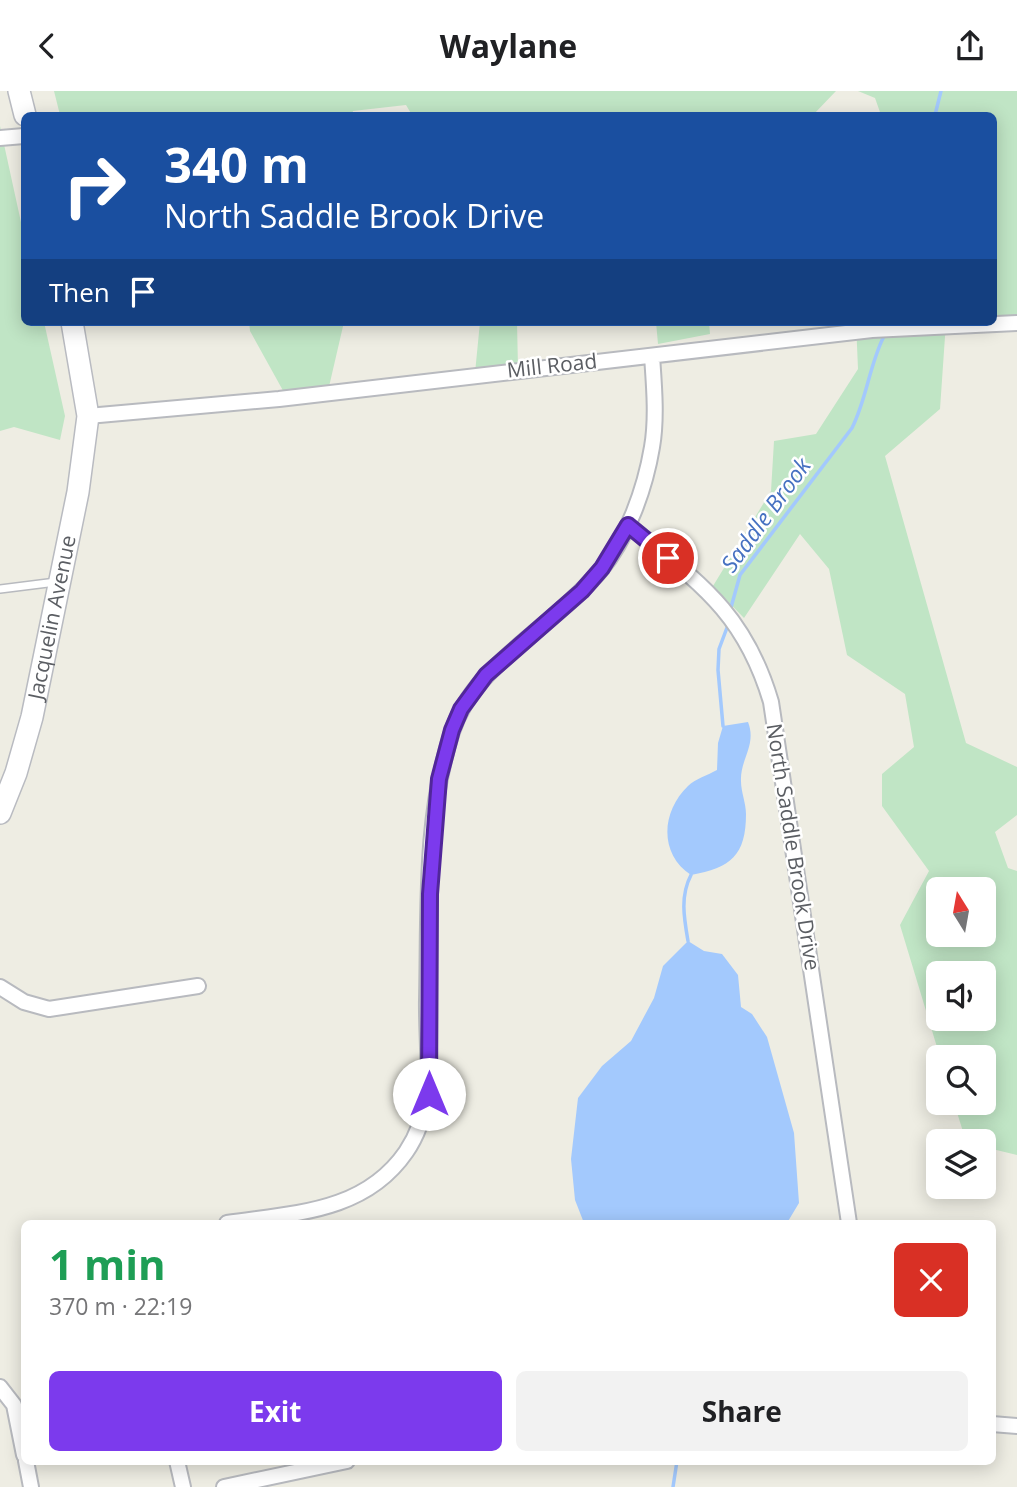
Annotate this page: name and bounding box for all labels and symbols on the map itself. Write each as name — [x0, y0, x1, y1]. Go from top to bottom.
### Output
street label: Mill Road — [505, 346, 598, 384]
water label: Saddle Brook — [713, 450, 818, 578]
pin — [638, 528, 698, 588]
street label: Jacquelin Avenue — [21, 533, 82, 704]
street label: North Saddle Brook Drive — [761, 721, 827, 972]
north arrow — [926, 877, 996, 947]
position arrow — [392, 1057, 466, 1131]

